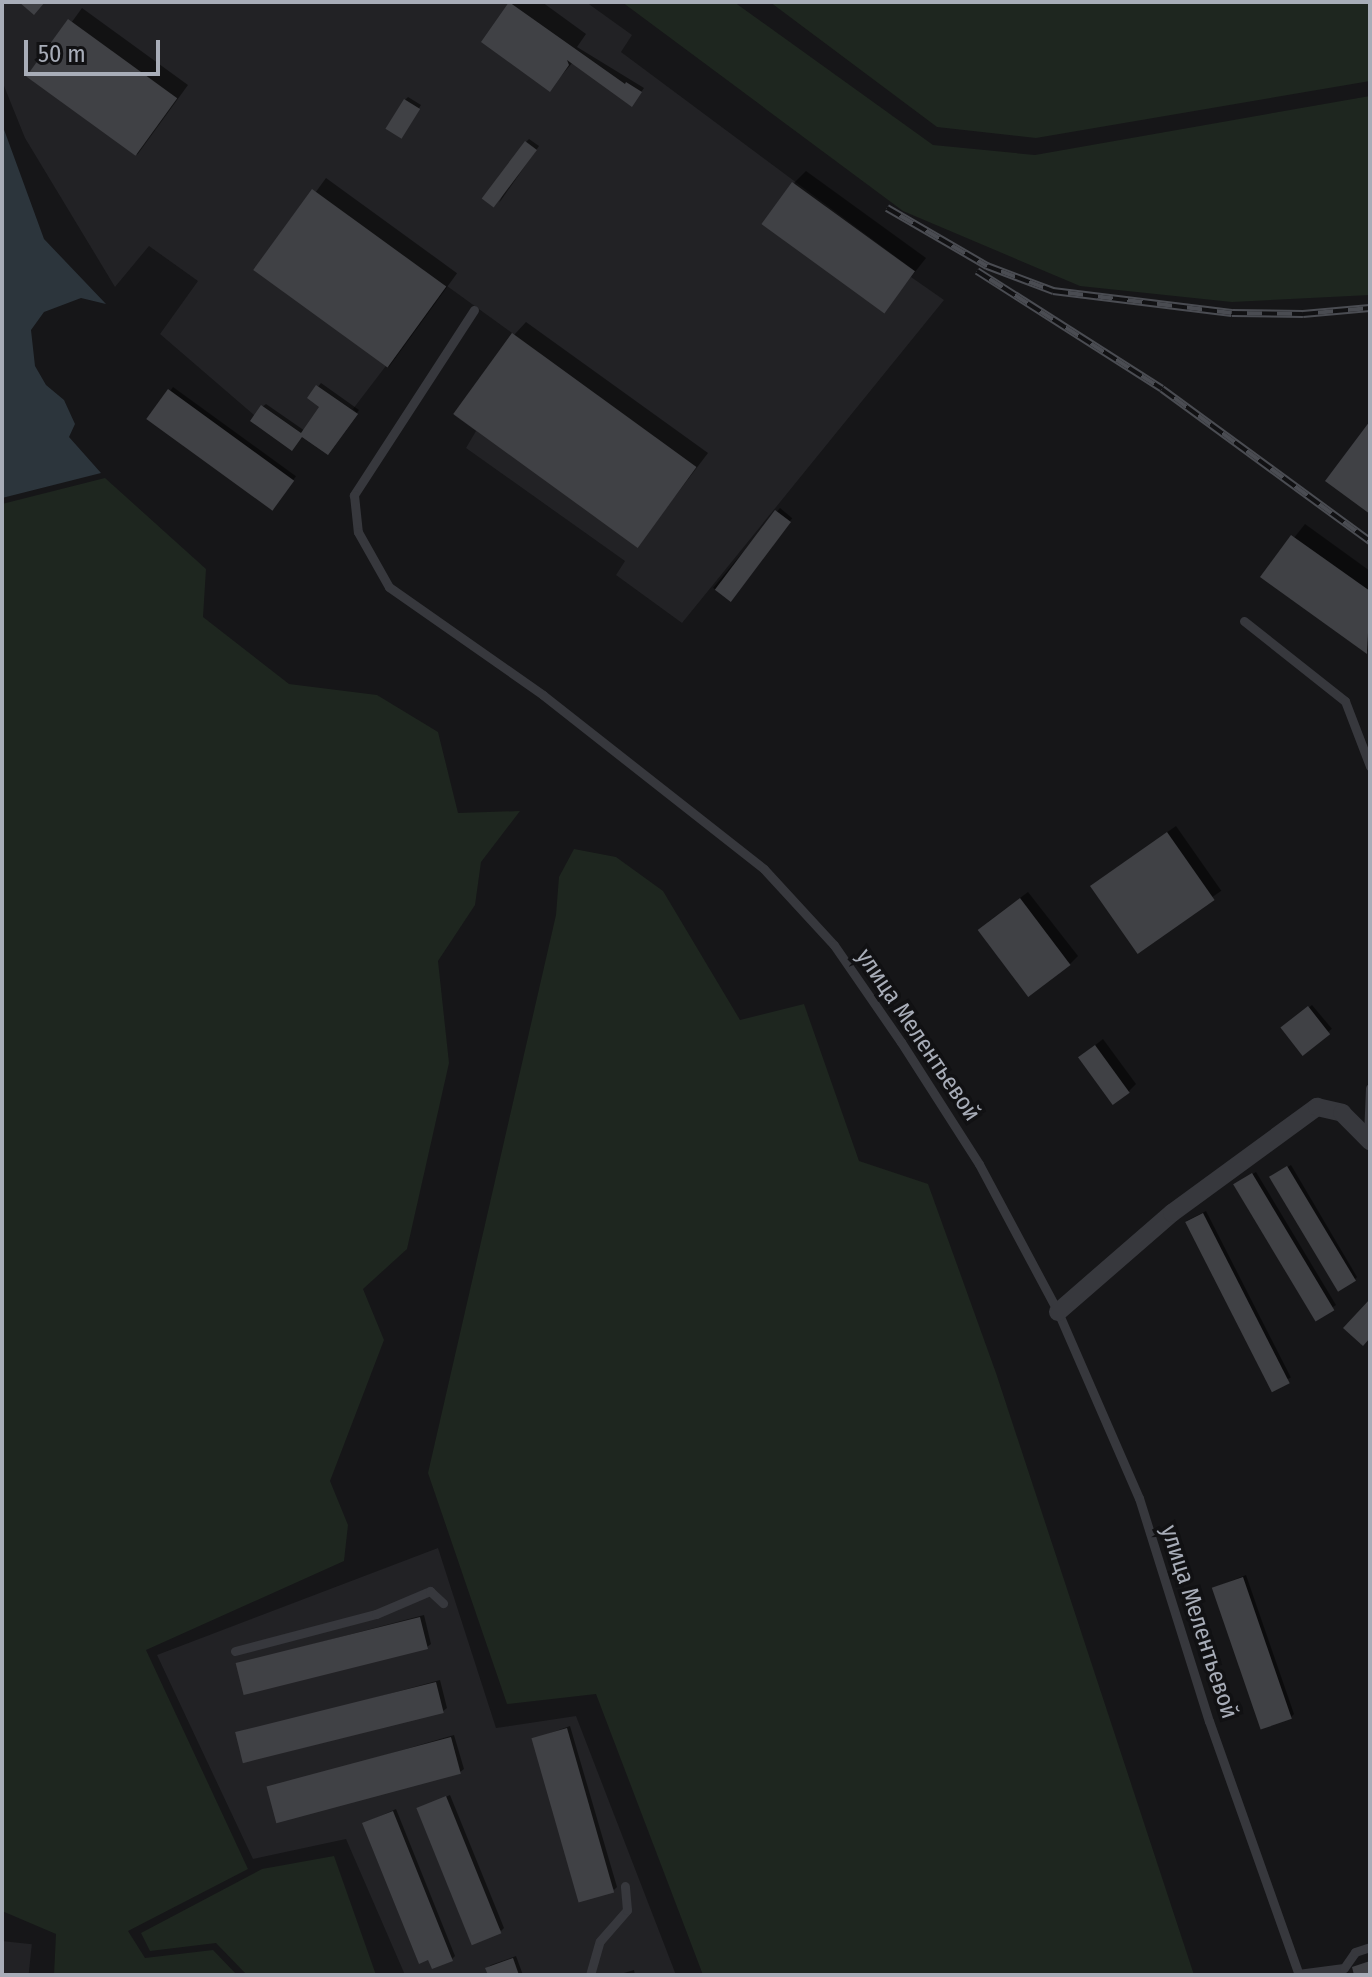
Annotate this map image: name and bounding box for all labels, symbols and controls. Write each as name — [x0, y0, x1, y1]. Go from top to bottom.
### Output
scale bar — [28, 24, 164, 74]
text: 50 m — [38, 40, 86, 68]
street label: улица Мелентьевой — [850, 943, 986, 1127]
street label: улица Мелентьевой — [1154, 1522, 1244, 1722]

